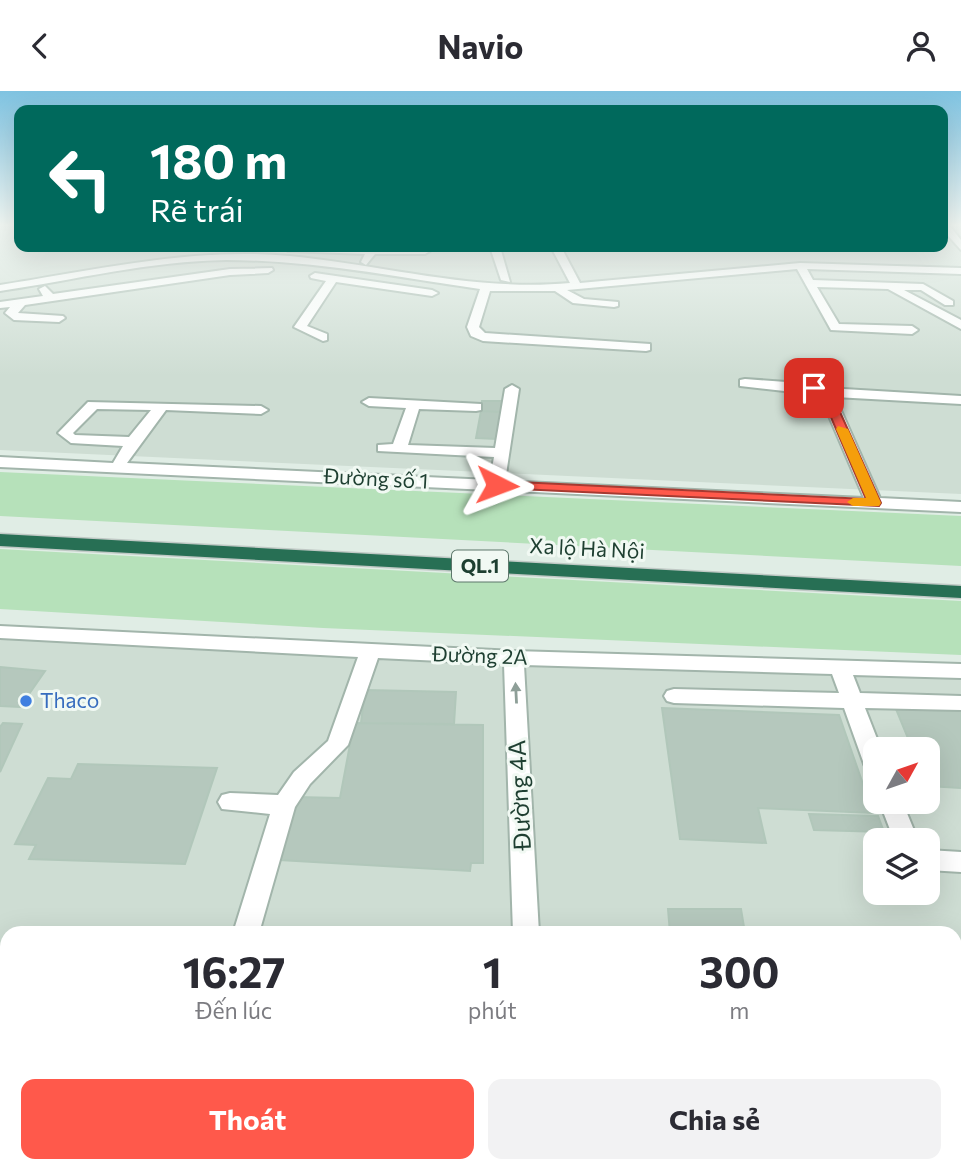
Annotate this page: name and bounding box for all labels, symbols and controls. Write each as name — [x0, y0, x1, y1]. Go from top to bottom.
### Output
text: Navio — [438, 26, 523, 66]
icon: back — [21, 27, 59, 65]
icon: person — [902, 27, 940, 65]
text: 180 m — [150, 129, 287, 189]
icon: left — [35, 133, 126, 224]
text: Rẽ trái — [150, 189, 244, 229]
pin — [784, 358, 844, 418]
icon: arrive — [795, 369, 833, 407]
position arrow — [460, 448, 534, 522]
street label: Đường số 1 — [322, 462, 429, 493]
street label: Xa lộ Hà Nội — [529, 532, 645, 563]
road number: QL.1 — [452, 551, 508, 581]
street label: Đường 2A — [431, 640, 528, 669]
one-way arrow — [510, 682, 521, 704]
place label: Thaco — [40, 687, 99, 712]
marker: Thaco — [18, 693, 34, 709]
north arrow — [863, 737, 940, 814]
map controls — [863, 737, 940, 905]
street label: Đường 4A — [501, 739, 536, 852]
button: layers — [863, 828, 940, 905]
text: 16:27 — [182, 945, 285, 997]
text: 1 — [483, 945, 502, 997]
text: 300 — [699, 945, 780, 997]
text: Đến lúc — [195, 996, 272, 1024]
text: phút — [468, 996, 517, 1024]
text: m — [729, 996, 749, 1024]
button: Thoát — [21, 1079, 474, 1159]
button: Chia sẻ — [488, 1079, 941, 1159]

